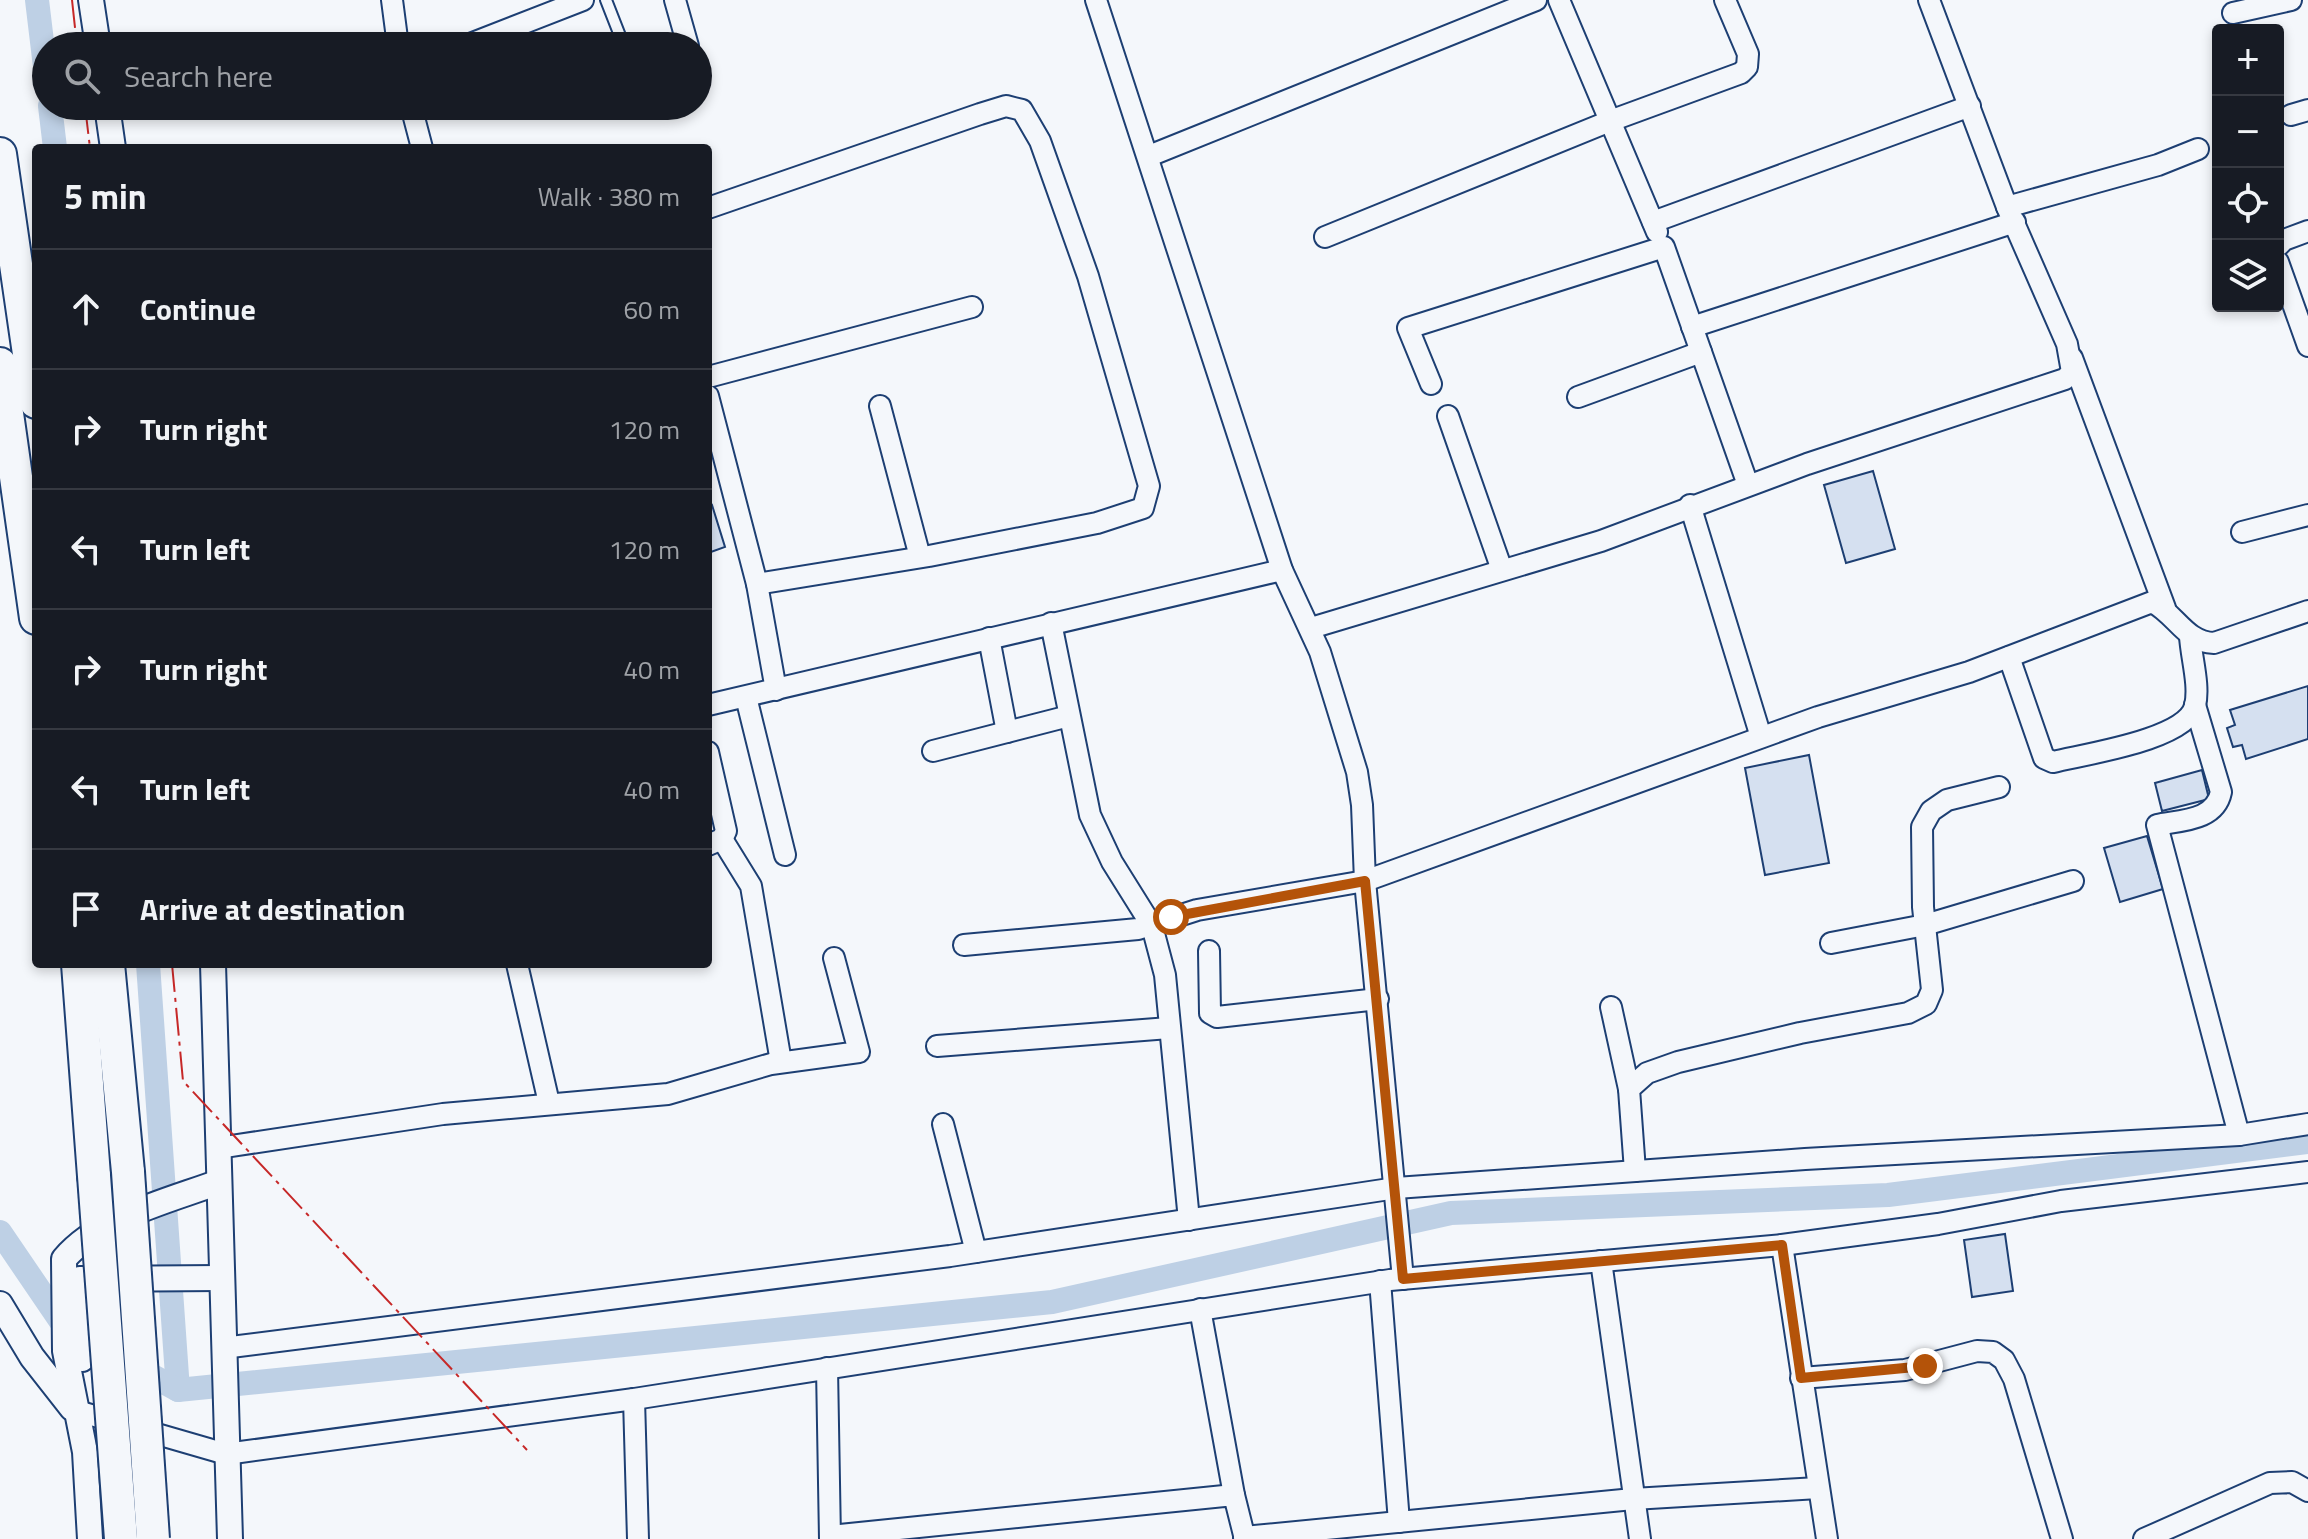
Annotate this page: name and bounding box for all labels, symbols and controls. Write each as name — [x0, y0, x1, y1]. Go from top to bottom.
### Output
map controls — [2212, 24, 2284, 312]
button: + — [2212, 24, 2284, 96]
search box — [32, 32, 712, 120]
text: Search here — [124, 53, 273, 99]
icon: search — [60, 54, 104, 98]
button: − — [2212, 96, 2284, 168]
button: locate — [2212, 168, 2284, 240]
text: 5 min — [64, 170, 147, 222]
text: Walk · 380 m — [538, 177, 680, 216]
button: layers — [2212, 240, 2284, 312]
text: Continue — [140, 286, 256, 332]
icon: ahead — [64, 287, 108, 331]
text: 60 m — [623, 290, 680, 329]
text: Turn right — [140, 406, 268, 452]
icon: right — [64, 407, 108, 451]
text: 120 m — [609, 410, 680, 449]
text: Turn left — [140, 526, 250, 572]
icon: left — [64, 527, 108, 571]
text: 120 m — [609, 530, 680, 569]
text: Turn right — [140, 646, 268, 692]
icon: right — [64, 647, 108, 691]
text: 40 m — [623, 650, 680, 689]
text: Turn left — [140, 766, 250, 812]
icon: left — [64, 767, 108, 811]
text: 40 m — [623, 770, 680, 809]
text: Arrive at destination — [140, 886, 405, 932]
icon: arrive — [64, 887, 108, 931]
route start — [1153, 899, 1189, 935]
route end — [1907, 1348, 1943, 1384]

